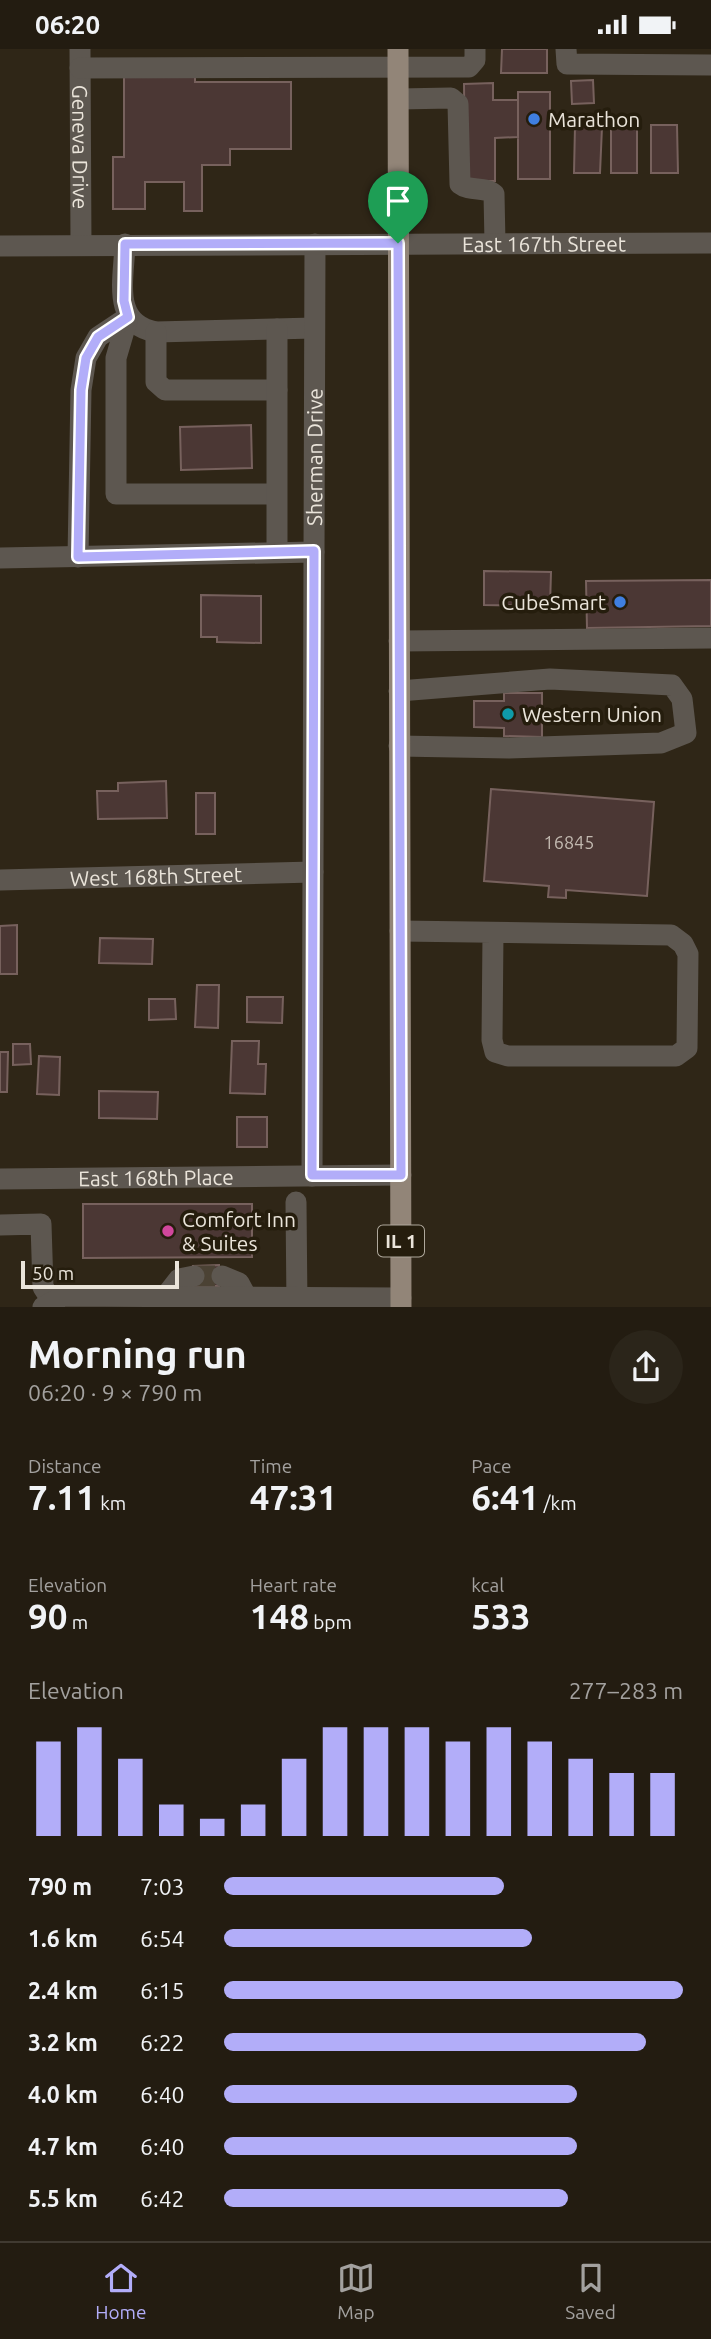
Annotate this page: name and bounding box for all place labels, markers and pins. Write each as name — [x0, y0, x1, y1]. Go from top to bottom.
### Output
place label: Marathon — [548, 107, 640, 131]
marker: Marathon — [526, 111, 542, 127]
pin — [368, 171, 428, 243]
place label: CubeSmart — [501, 590, 606, 614]
marker: CubeSmart — [612, 594, 628, 610]
place label: Western Union — [522, 702, 662, 726]
marker: Western Union — [500, 706, 516, 722]
place label: Comfort Inn & Suites — [182, 1207, 296, 1255]
marker: Comfort Inn & Suites — [160, 1223, 176, 1239]

